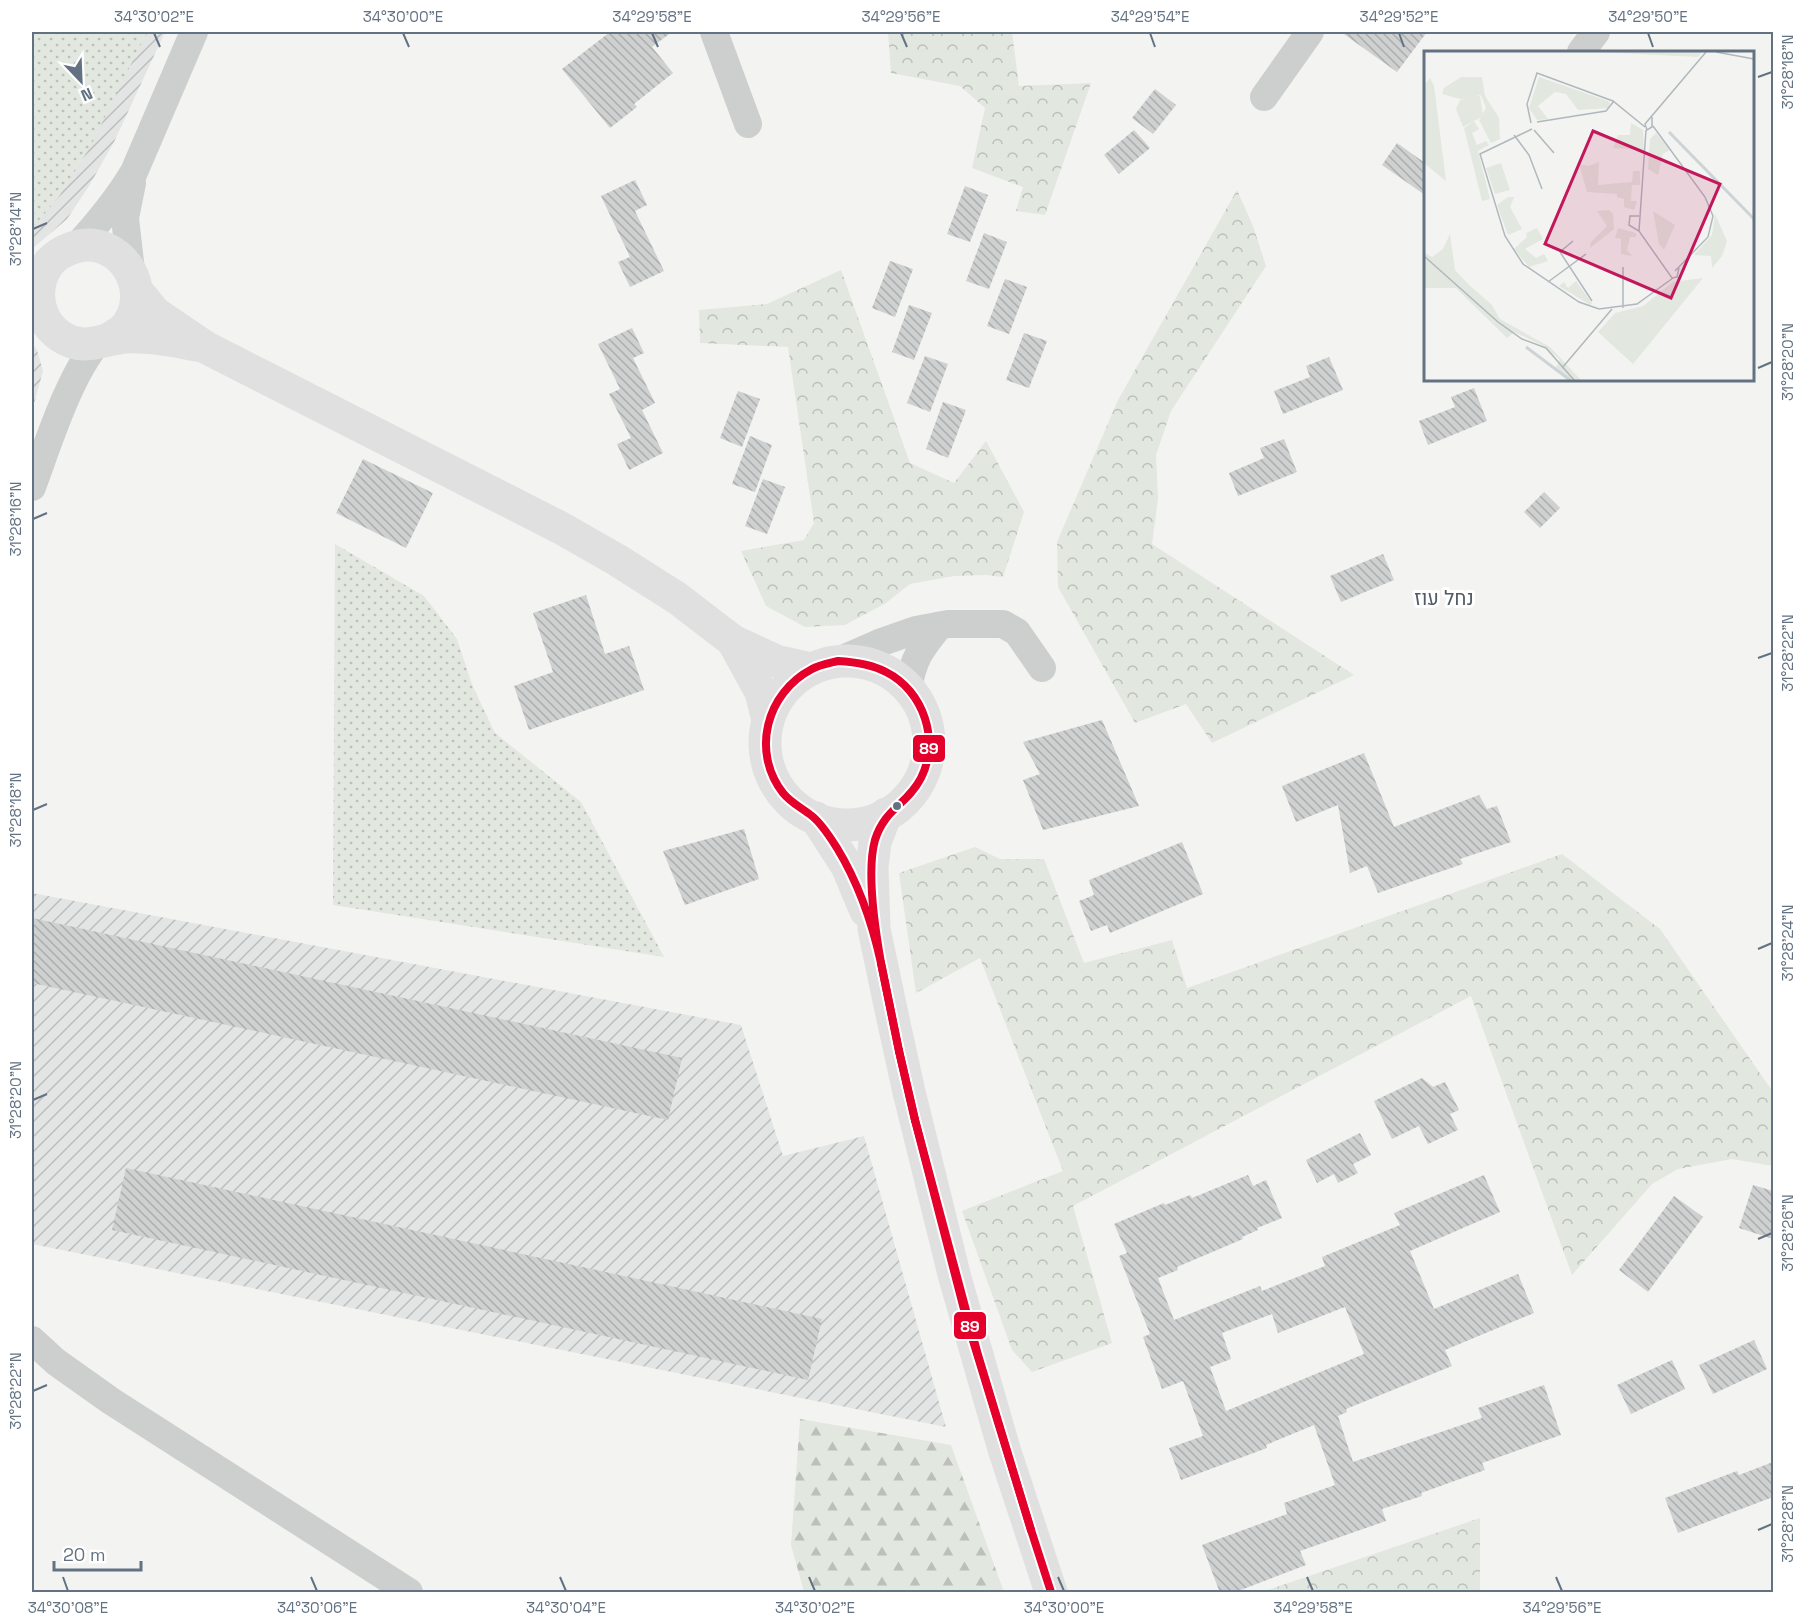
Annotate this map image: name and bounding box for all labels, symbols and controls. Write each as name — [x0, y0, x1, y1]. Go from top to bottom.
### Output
text: 34°30'02"E — [114, 7, 194, 26]
text: 34°30'00"E — [363, 7, 443, 26]
text: 34°29'58"E — [612, 7, 692, 26]
text: 34°29'56"E — [861, 7, 941, 26]
text: 34°29'54"E — [1111, 7, 1189, 26]
text: 34°29'52"E — [1360, 7, 1438, 26]
text: 34°29'50"E — [1608, 7, 1688, 26]
text: 31°28'18"N — [1778, 35, 1797, 109]
north arrow — [51, 51, 111, 111]
inset map — [1424, 51, 1754, 381]
text: N — [78, 83, 96, 106]
text: 31°28'14"N — [6, 192, 25, 266]
text: 31°28'20"N — [1778, 323, 1797, 401]
text: 31°28'16"N — [6, 482, 25, 556]
district label: נחל עוז — [1414, 585, 1474, 611]
text: 31°28'22"N — [1778, 614, 1797, 692]
line badge: 89 — [912, 734, 946, 763]
text: 89 — [919, 738, 939, 759]
text: 31°28'18"N — [6, 773, 25, 847]
unlabelled marker — [891, 800, 903, 812]
text: 31°28'24"N — [1778, 905, 1797, 981]
text: 31°28'20"N — [6, 1061, 25, 1139]
text: 31°28'26"N — [1778, 1194, 1797, 1272]
line badge: 89 — [953, 1311, 987, 1340]
text: 89 — [960, 1316, 980, 1337]
text: 31°28'22"N — [6, 1352, 25, 1430]
text: 31°28'28"N — [1778, 1485, 1797, 1563]
scale bar — [54, 1534, 141, 1572]
text: 20 m — [63, 1543, 106, 1566]
text: 34°30'08"E — [28, 1598, 108, 1617]
text: 34°30'06"E — [277, 1598, 357, 1617]
text: 34°30'04"E — [526, 1598, 606, 1617]
text: 34°30'02"E — [775, 1598, 855, 1617]
text: 34°30'00"E — [1024, 1598, 1104, 1617]
text: 34°29'58"E — [1273, 1598, 1353, 1617]
text: 34°29'56"E — [1522, 1598, 1602, 1617]

